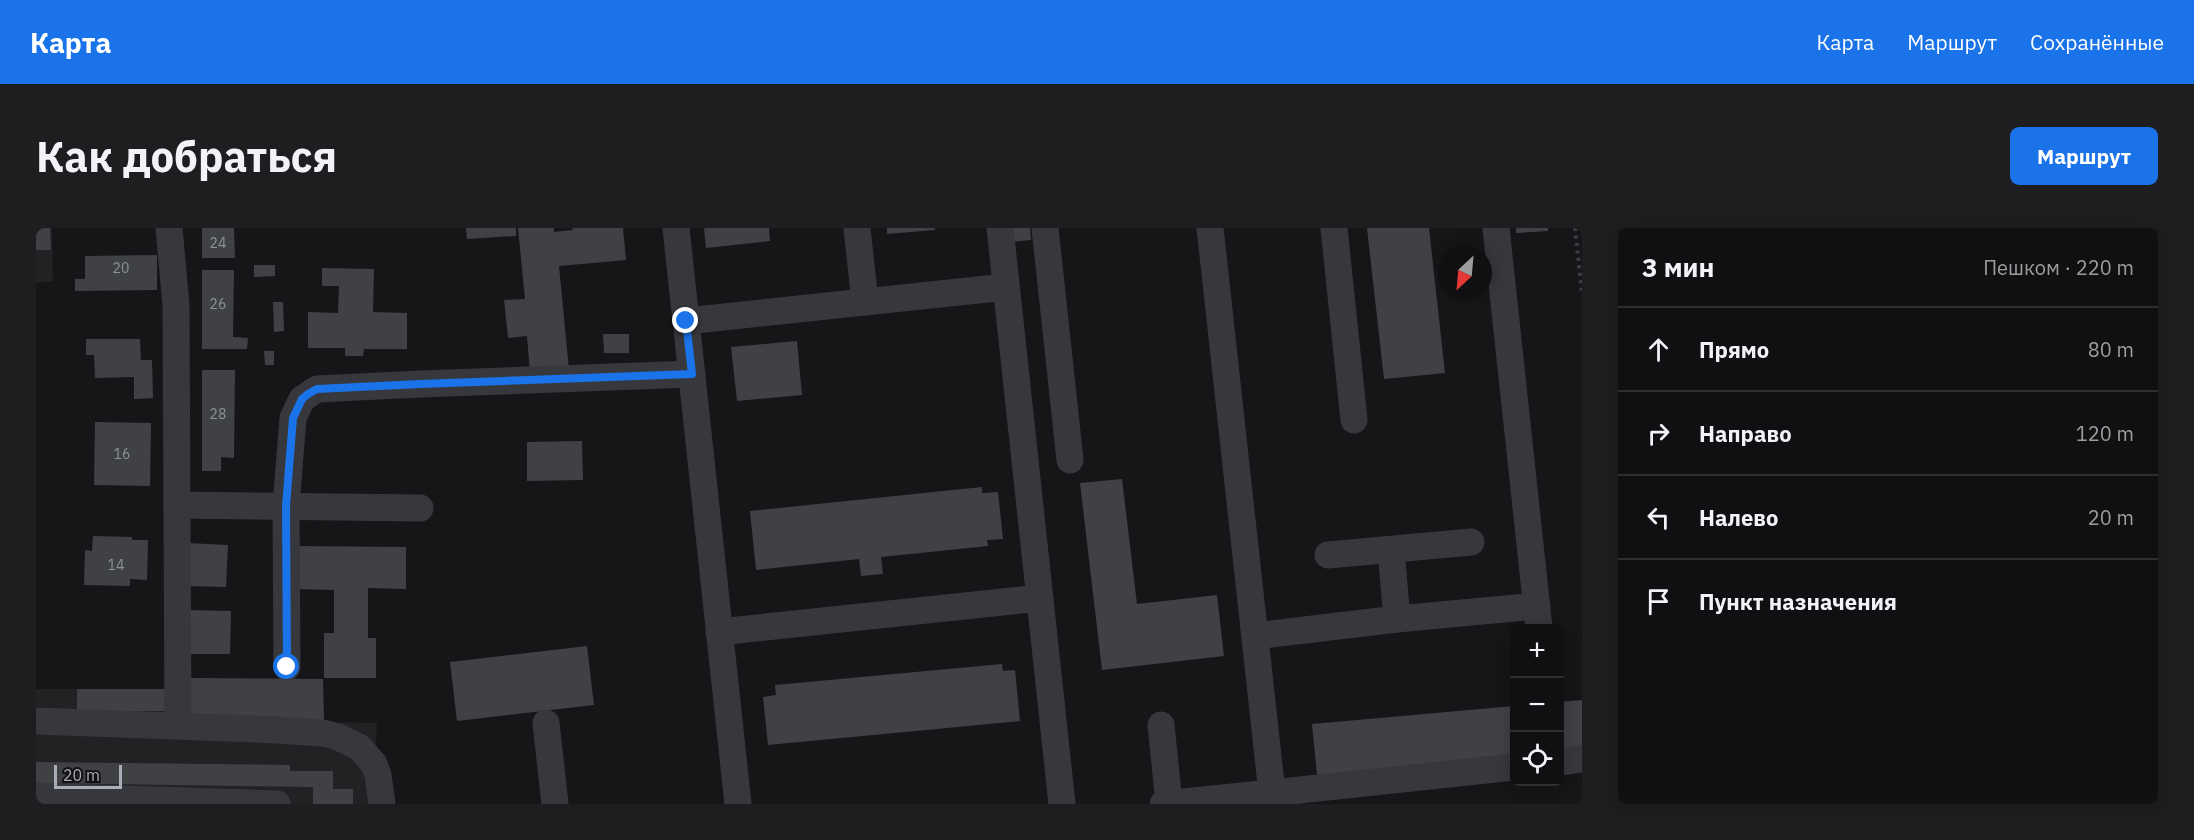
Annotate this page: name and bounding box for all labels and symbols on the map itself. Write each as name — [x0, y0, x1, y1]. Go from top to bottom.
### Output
house number: 24 — [210, 234, 226, 252]
north arrow — [1438, 246, 1492, 300]
house number: 20 — [113, 259, 129, 277]
house number: 26 — [210, 295, 226, 313]
route end — [672, 307, 698, 333]
house number: 28 — [210, 405, 226, 423]
house number: 16 — [114, 445, 130, 463]
house number: 14 — [108, 556, 124, 574]
route start — [273, 653, 299, 679]
scale bar — [54, 762, 122, 790]

